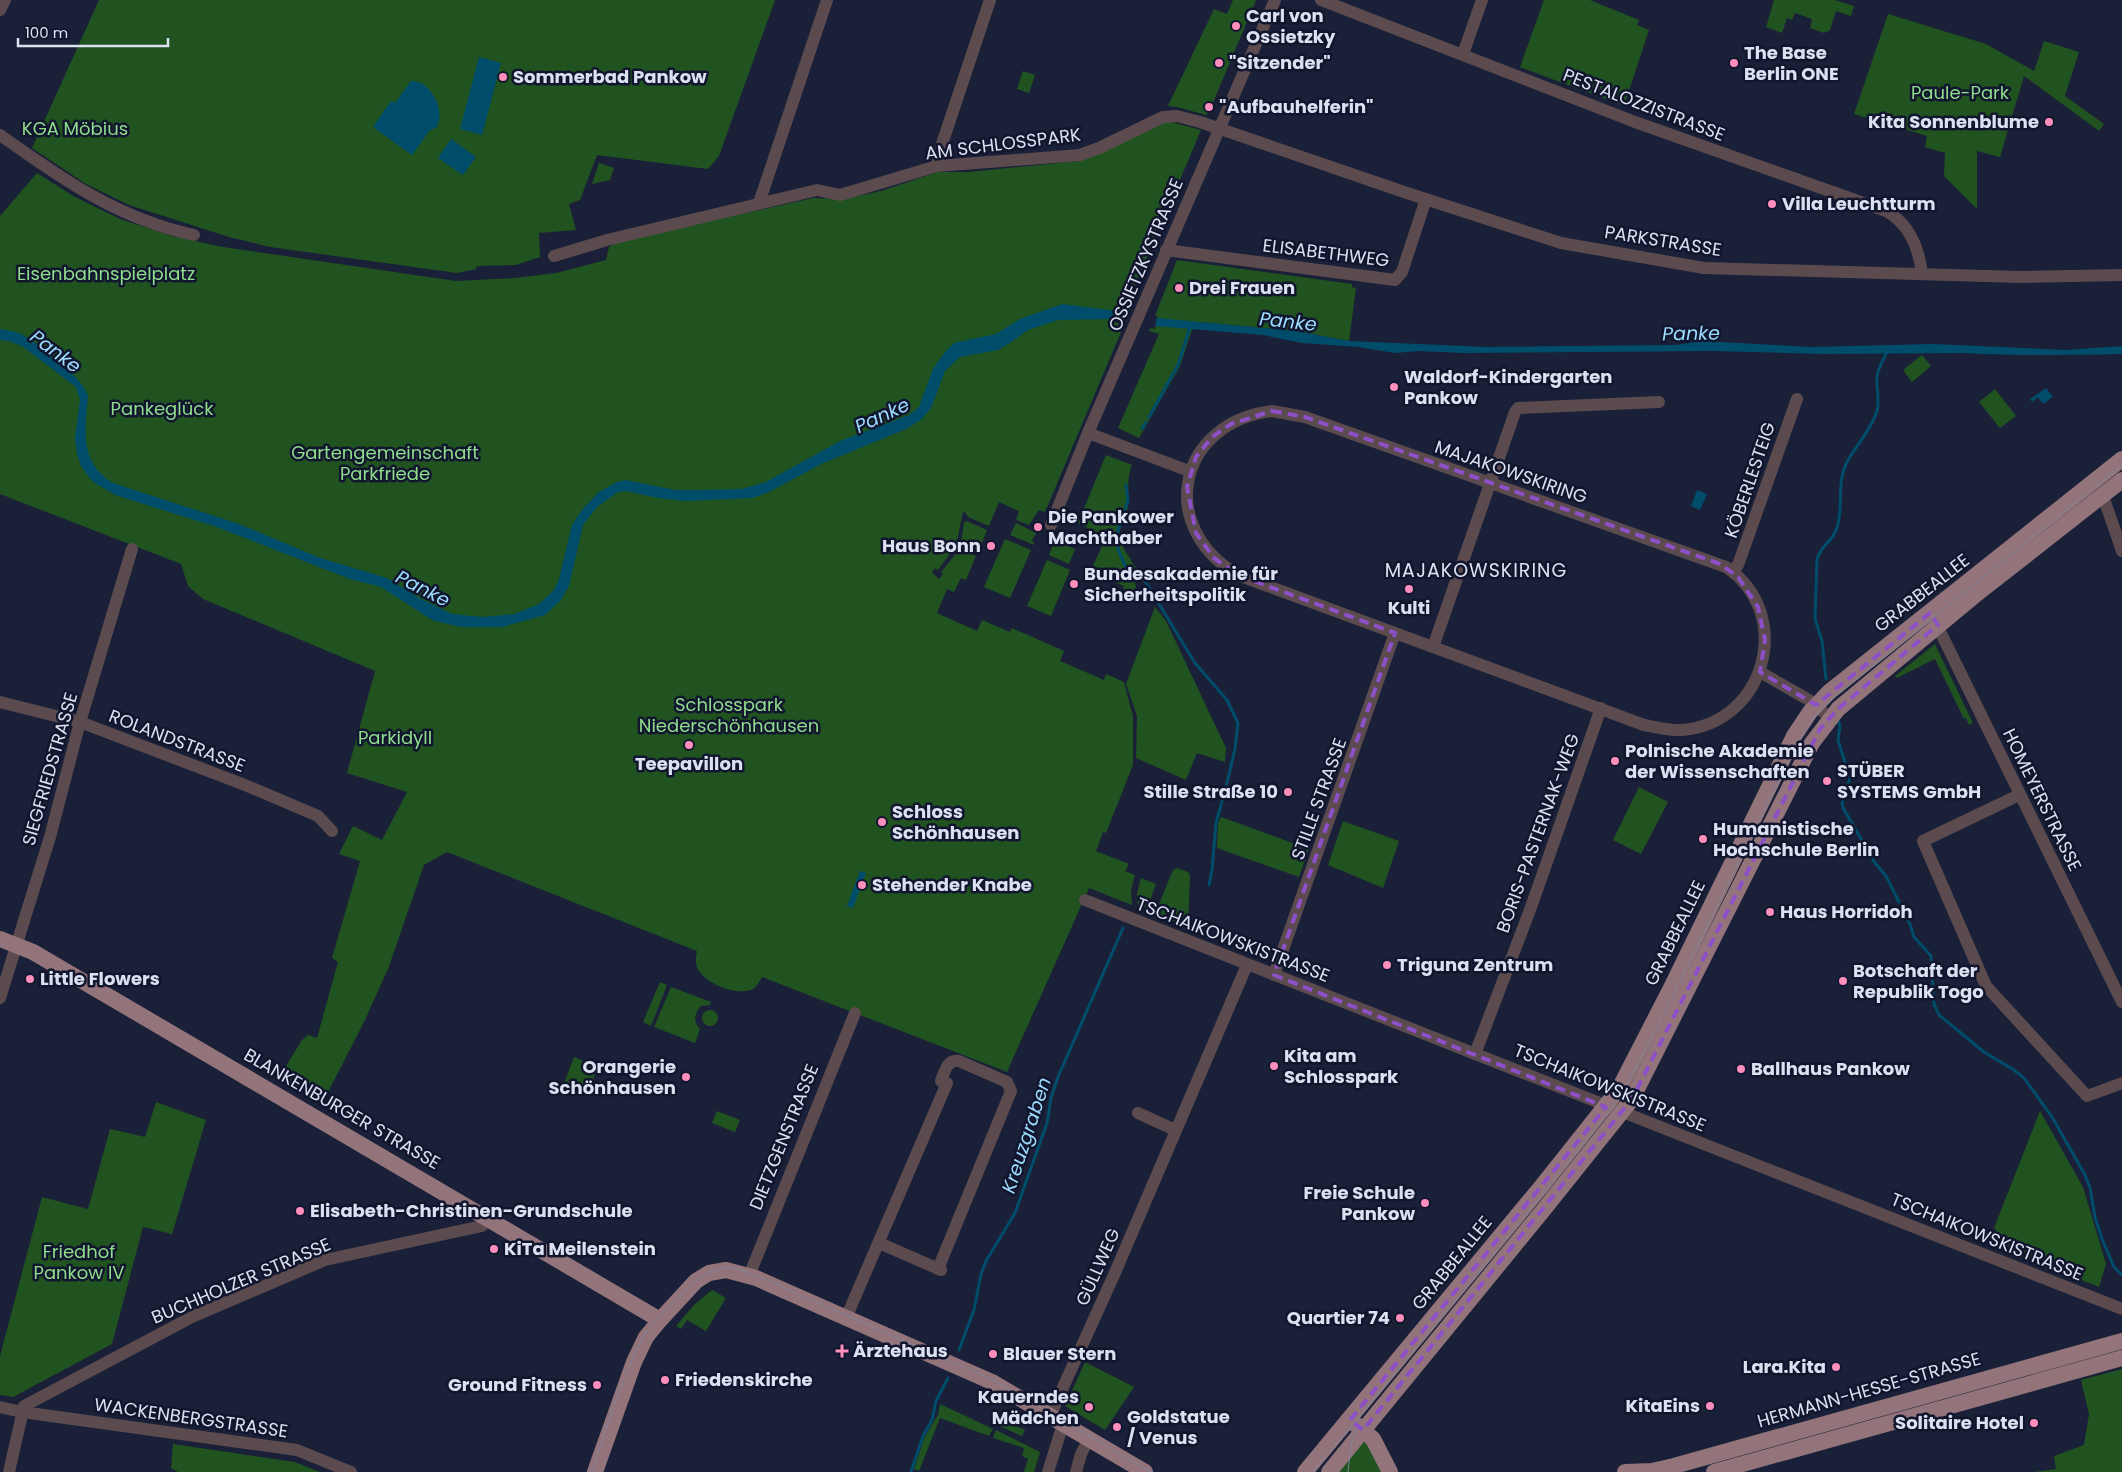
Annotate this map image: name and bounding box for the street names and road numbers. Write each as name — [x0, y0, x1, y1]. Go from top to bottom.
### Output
street label: PESTALOZZISTRASSE — [1560, 62, 1729, 147]
street label: AM SCHLOSSPARK — [924, 122, 1082, 165]
street label: OSSIETZKYSTRASSE — [1102, 175, 1189, 335]
street label: PARKSTRASSE — [1603, 219, 1723, 262]
street label: ELISABETHWEG — [1261, 232, 1391, 273]
street label: KÖBERLESTEIG — [1718, 419, 1781, 541]
street label: MAJAKOWSKIRING — [1432, 434, 1591, 509]
street label: GRABBEALLEE — [1869, 547, 1975, 638]
street label: SIEGFRIEDSTRASSE — [16, 689, 83, 848]
street label: ROLANDSTRASSE — [105, 703, 249, 778]
street label: HOMEYERSTRASSE — [1997, 724, 2088, 875]
street label: BORIS-PASTERNAK-WEG — [1490, 730, 1585, 936]
street label: STILLE STRASSE — [1285, 734, 1352, 863]
street label: GRABBEALLEE — [1638, 876, 1711, 990]
street label: TSCHAIKOWSKISTRASSE — [1133, 891, 1333, 988]
street label: TSCHAIKOWSKISTRASSE — [1510, 1038, 1710, 1138]
street label: BLANKENBURGER STRASSE — [239, 1042, 445, 1175]
street label: DIETZGENSTRASSE — [743, 1060, 824, 1214]
street label: TSCHAIKOWSKISTRASSE — [1887, 1187, 2087, 1287]
street label: GRABBEALLEE — [1406, 1210, 1497, 1315]
street label: GÜLLWEG — [1069, 1224, 1126, 1310]
street label: BUCHHOLZER STRASSE — [147, 1231, 334, 1330]
street label: HERMANN-HESSE-STRASSE — [1754, 1346, 1983, 1433]
street label: WACKENBERGSTRASSE — [93, 1392, 289, 1443]

